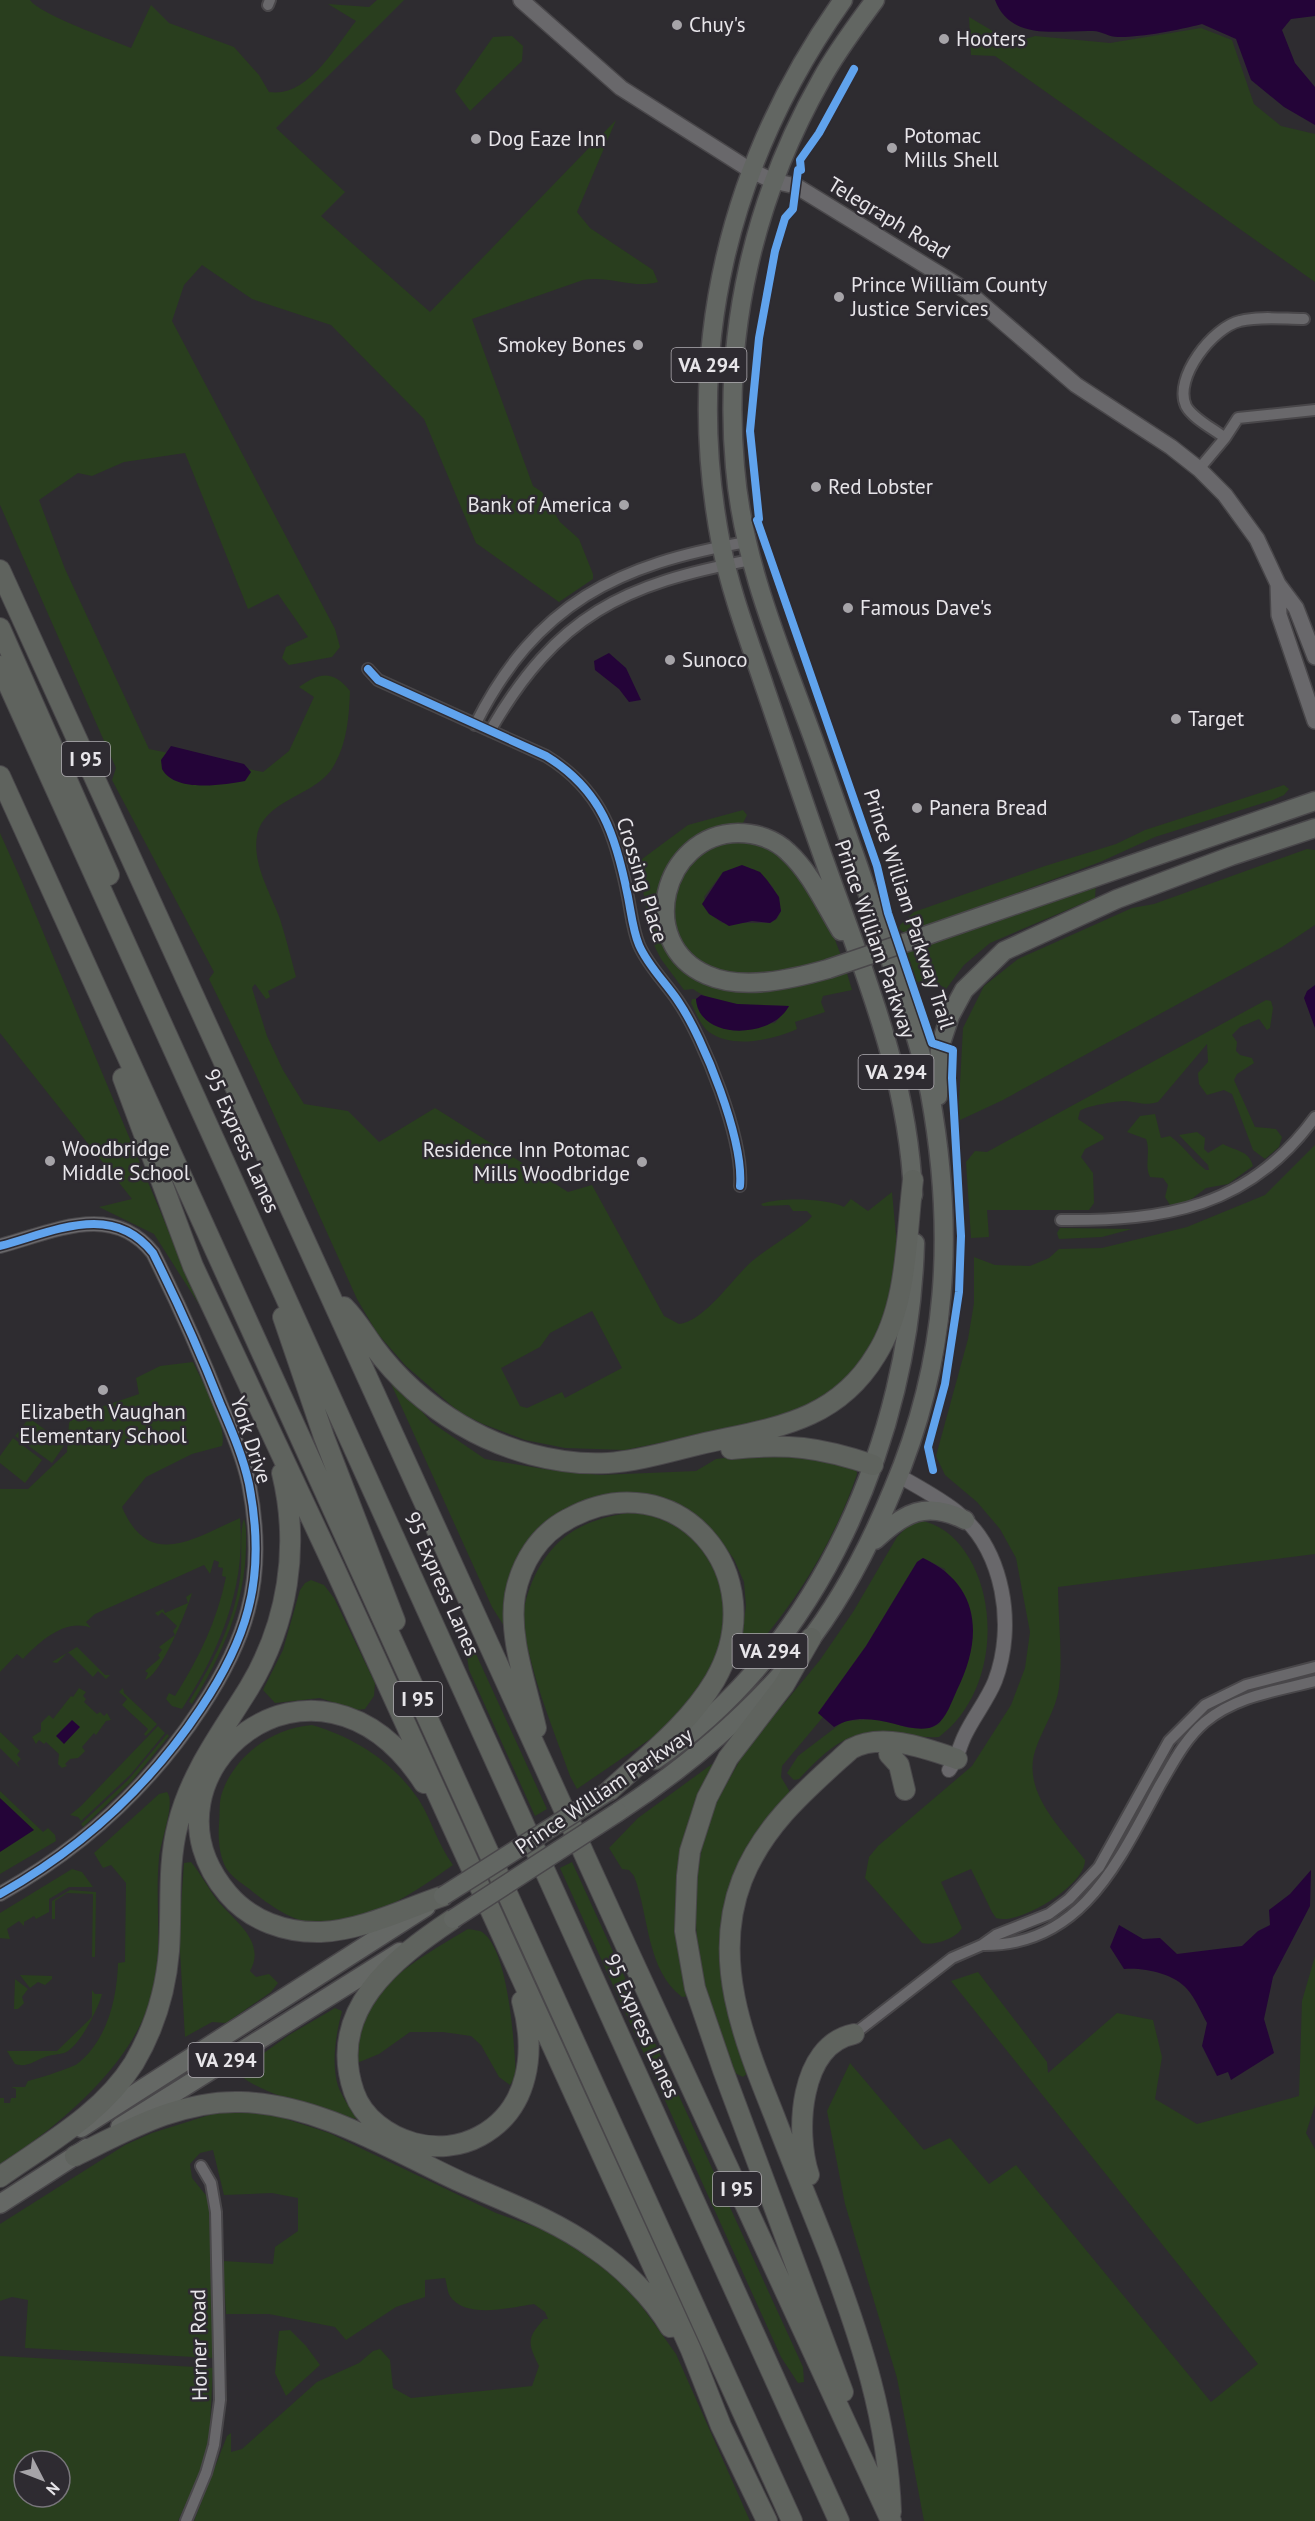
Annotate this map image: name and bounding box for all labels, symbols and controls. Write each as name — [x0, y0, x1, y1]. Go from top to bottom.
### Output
place label: Chuy's — [689, 11, 746, 38]
marker: Chuy's — [670, 18, 684, 32]
place label: Hooters — [956, 25, 1026, 52]
marker: Hooters — [937, 32, 951, 46]
place label: Potomac Mills Shell — [904, 122, 999, 173]
place label: Dog Eaze Inn — [488, 125, 606, 152]
marker: Dog Eaze Inn — [469, 132, 483, 146]
marker: Potomac Mills Shell — [885, 141, 899, 155]
street label: Telegraph Road — [823, 170, 955, 265]
place label: Prince William County Justice Services — [850, 271, 1048, 322]
marker: Prince William County Justice Services — [832, 290, 846, 304]
place label: Smokey Bones — [497, 331, 626, 358]
marker: Smokey Bones — [631, 338, 645, 352]
road number: VA 294 — [672, 348, 746, 382]
place label: Red Lobster — [828, 473, 933, 500]
marker: Red Lobster — [809, 480, 823, 494]
place label: Bank of America — [467, 491, 612, 518]
marker: Bank of America — [617, 498, 631, 512]
place label: Famous Dave's — [860, 594, 992, 621]
marker: Famous Dave's — [841, 601, 855, 615]
place label: Sunoco — [682, 646, 747, 673]
marker: Sunoco — [663, 653, 677, 667]
place label: Target — [1188, 705, 1244, 732]
marker: Target — [1169, 712, 1183, 726]
road number: I 95 — [62, 742, 110, 776]
street label: Prince William Parkway Trail — [858, 785, 960, 1033]
place label: Panera Bread — [929, 794, 1048, 821]
marker: Panera Bread — [910, 801, 924, 815]
street label: Crossing Place — [611, 814, 674, 946]
street label: Prince William Parkway — [829, 836, 921, 1042]
road number: VA 294 — [858, 1055, 934, 1089]
street label: 95 Express Lanes — [199, 1065, 286, 1217]
place label: Woodbridge Middle School — [62, 1135, 190, 1186]
place label: Residence Inn Potomac Mills Woodbridge — [423, 1136, 630, 1187]
marker: Woodbridge Middle School — [43, 1154, 57, 1168]
marker: Residence Inn Potomac Mills Woodbridge — [635, 1155, 649, 1169]
marker: Elizabeth Vaughan Elementary School — [96, 1383, 110, 1397]
street label: York Drive — [225, 1393, 278, 1487]
place label: Elizabeth Vaughan Elementary School — [19, 1398, 187, 1449]
street label: 95 Express Lanes — [399, 1508, 486, 1660]
road number: VA 294 — [732, 1634, 808, 1668]
road number: I 95 — [394, 1682, 442, 1716]
street label: Prince William Parkway — [510, 1721, 698, 1860]
street label: 95 Express Lanes — [599, 1950, 686, 2102]
road number: VA 294 — [188, 2043, 264, 2077]
road number: I 95 — [713, 2172, 761, 2206]
street label: Horner Road — [184, 2289, 213, 2401]
north arrow — [12, 2449, 72, 2509]
text: N — [42, 2478, 64, 2500]

